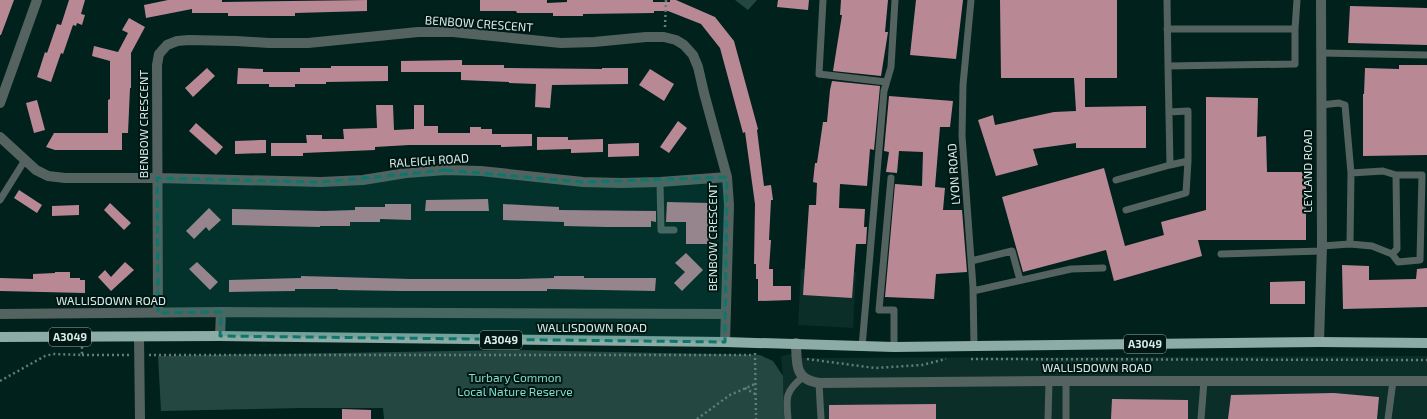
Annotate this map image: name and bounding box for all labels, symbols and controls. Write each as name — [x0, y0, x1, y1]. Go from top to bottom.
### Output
street label: BENBOW CRESCENT — [424, 12, 534, 34]
street label: BENBOW CRESCENT — [136, 70, 150, 178]
street label: LEYLAND ROAD — [1300, 129, 1314, 213]
street label: LYON ROAD — [944, 143, 962, 205]
street label: RALEIGH ROAD — [389, 150, 469, 170]
street label: BENBOW CRESCENT — [705, 183, 719, 291]
street label: WALLISDOWN ROAD — [56, 293, 166, 307]
street label: WALLISDOWN ROAD — [537, 320, 647, 334]
road number: A3049 — [49, 328, 91, 346]
road number: A3049 — [480, 331, 522, 349]
road number: A3049 — [1124, 335, 1166, 353]
street label: WALLISDOWN ROAD — [1042, 360, 1152, 374]
park label: Turbary Common Local Nature Reserve — [457, 370, 573, 398]

